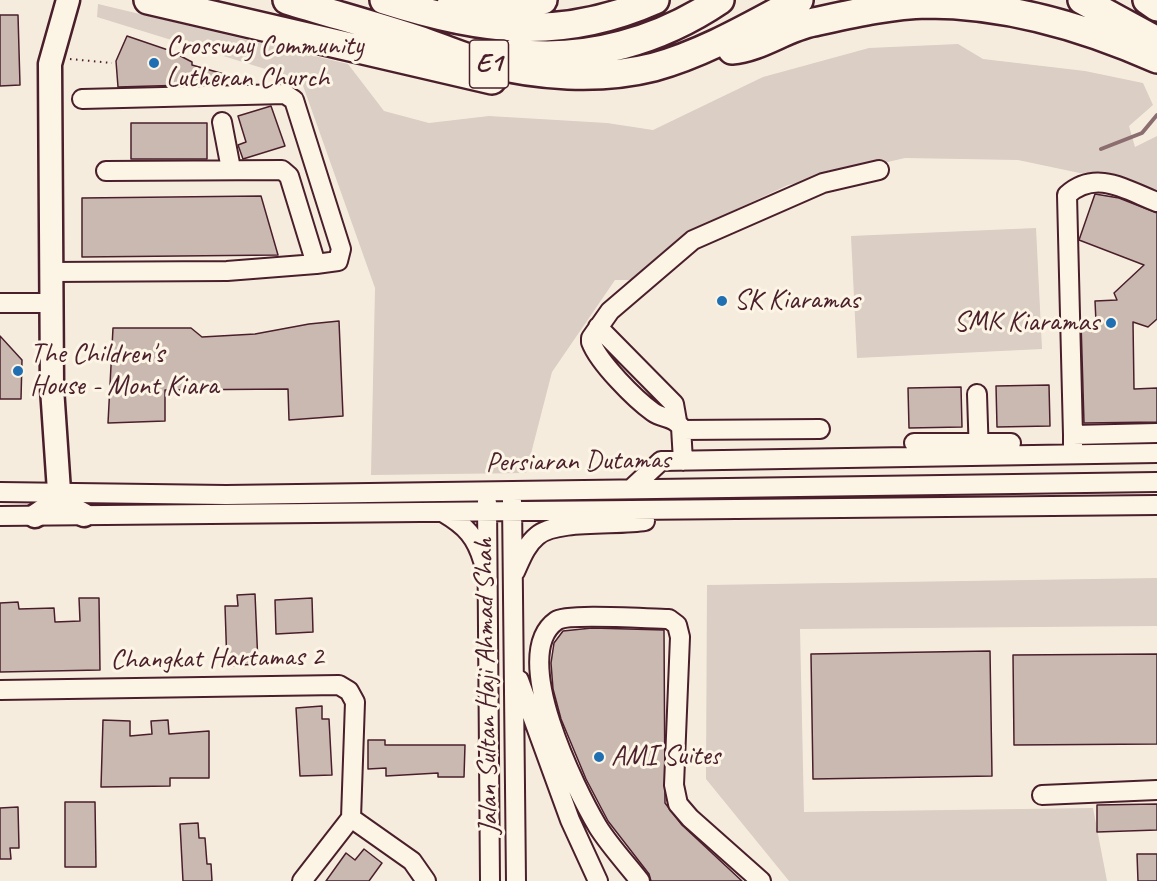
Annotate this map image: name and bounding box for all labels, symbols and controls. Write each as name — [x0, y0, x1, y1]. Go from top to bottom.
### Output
place label: Crossway Community Lutheran Church — [166, 30, 363, 96]
road number: E1 — [470, 40, 508, 88]
marker: Crossway Community Lutheran Church — [147, 56, 161, 70]
place label: SK Kiaramas — [734, 284, 860, 318]
marker: SK Kiaramas — [715, 294, 729, 308]
place label: SMK Kiaramas — [954, 306, 1099, 340]
marker: SMK Kiaramas — [1104, 316, 1118, 330]
place label: The Children's House - Mont Kiara — [30, 338, 218, 404]
marker: The Children's House - Mont Kiara — [11, 364, 25, 378]
street label: Persiaran Dutamas — [485, 444, 671, 480]
street label: Jalan Sultan Haji Ahmad Shah — [468, 538, 506, 834]
street label: Changkat Hartamas 2 — [110, 640, 324, 678]
place label: AMI Suites — [611, 740, 720, 774]
marker: AMI Suites — [592, 750, 606, 764]

